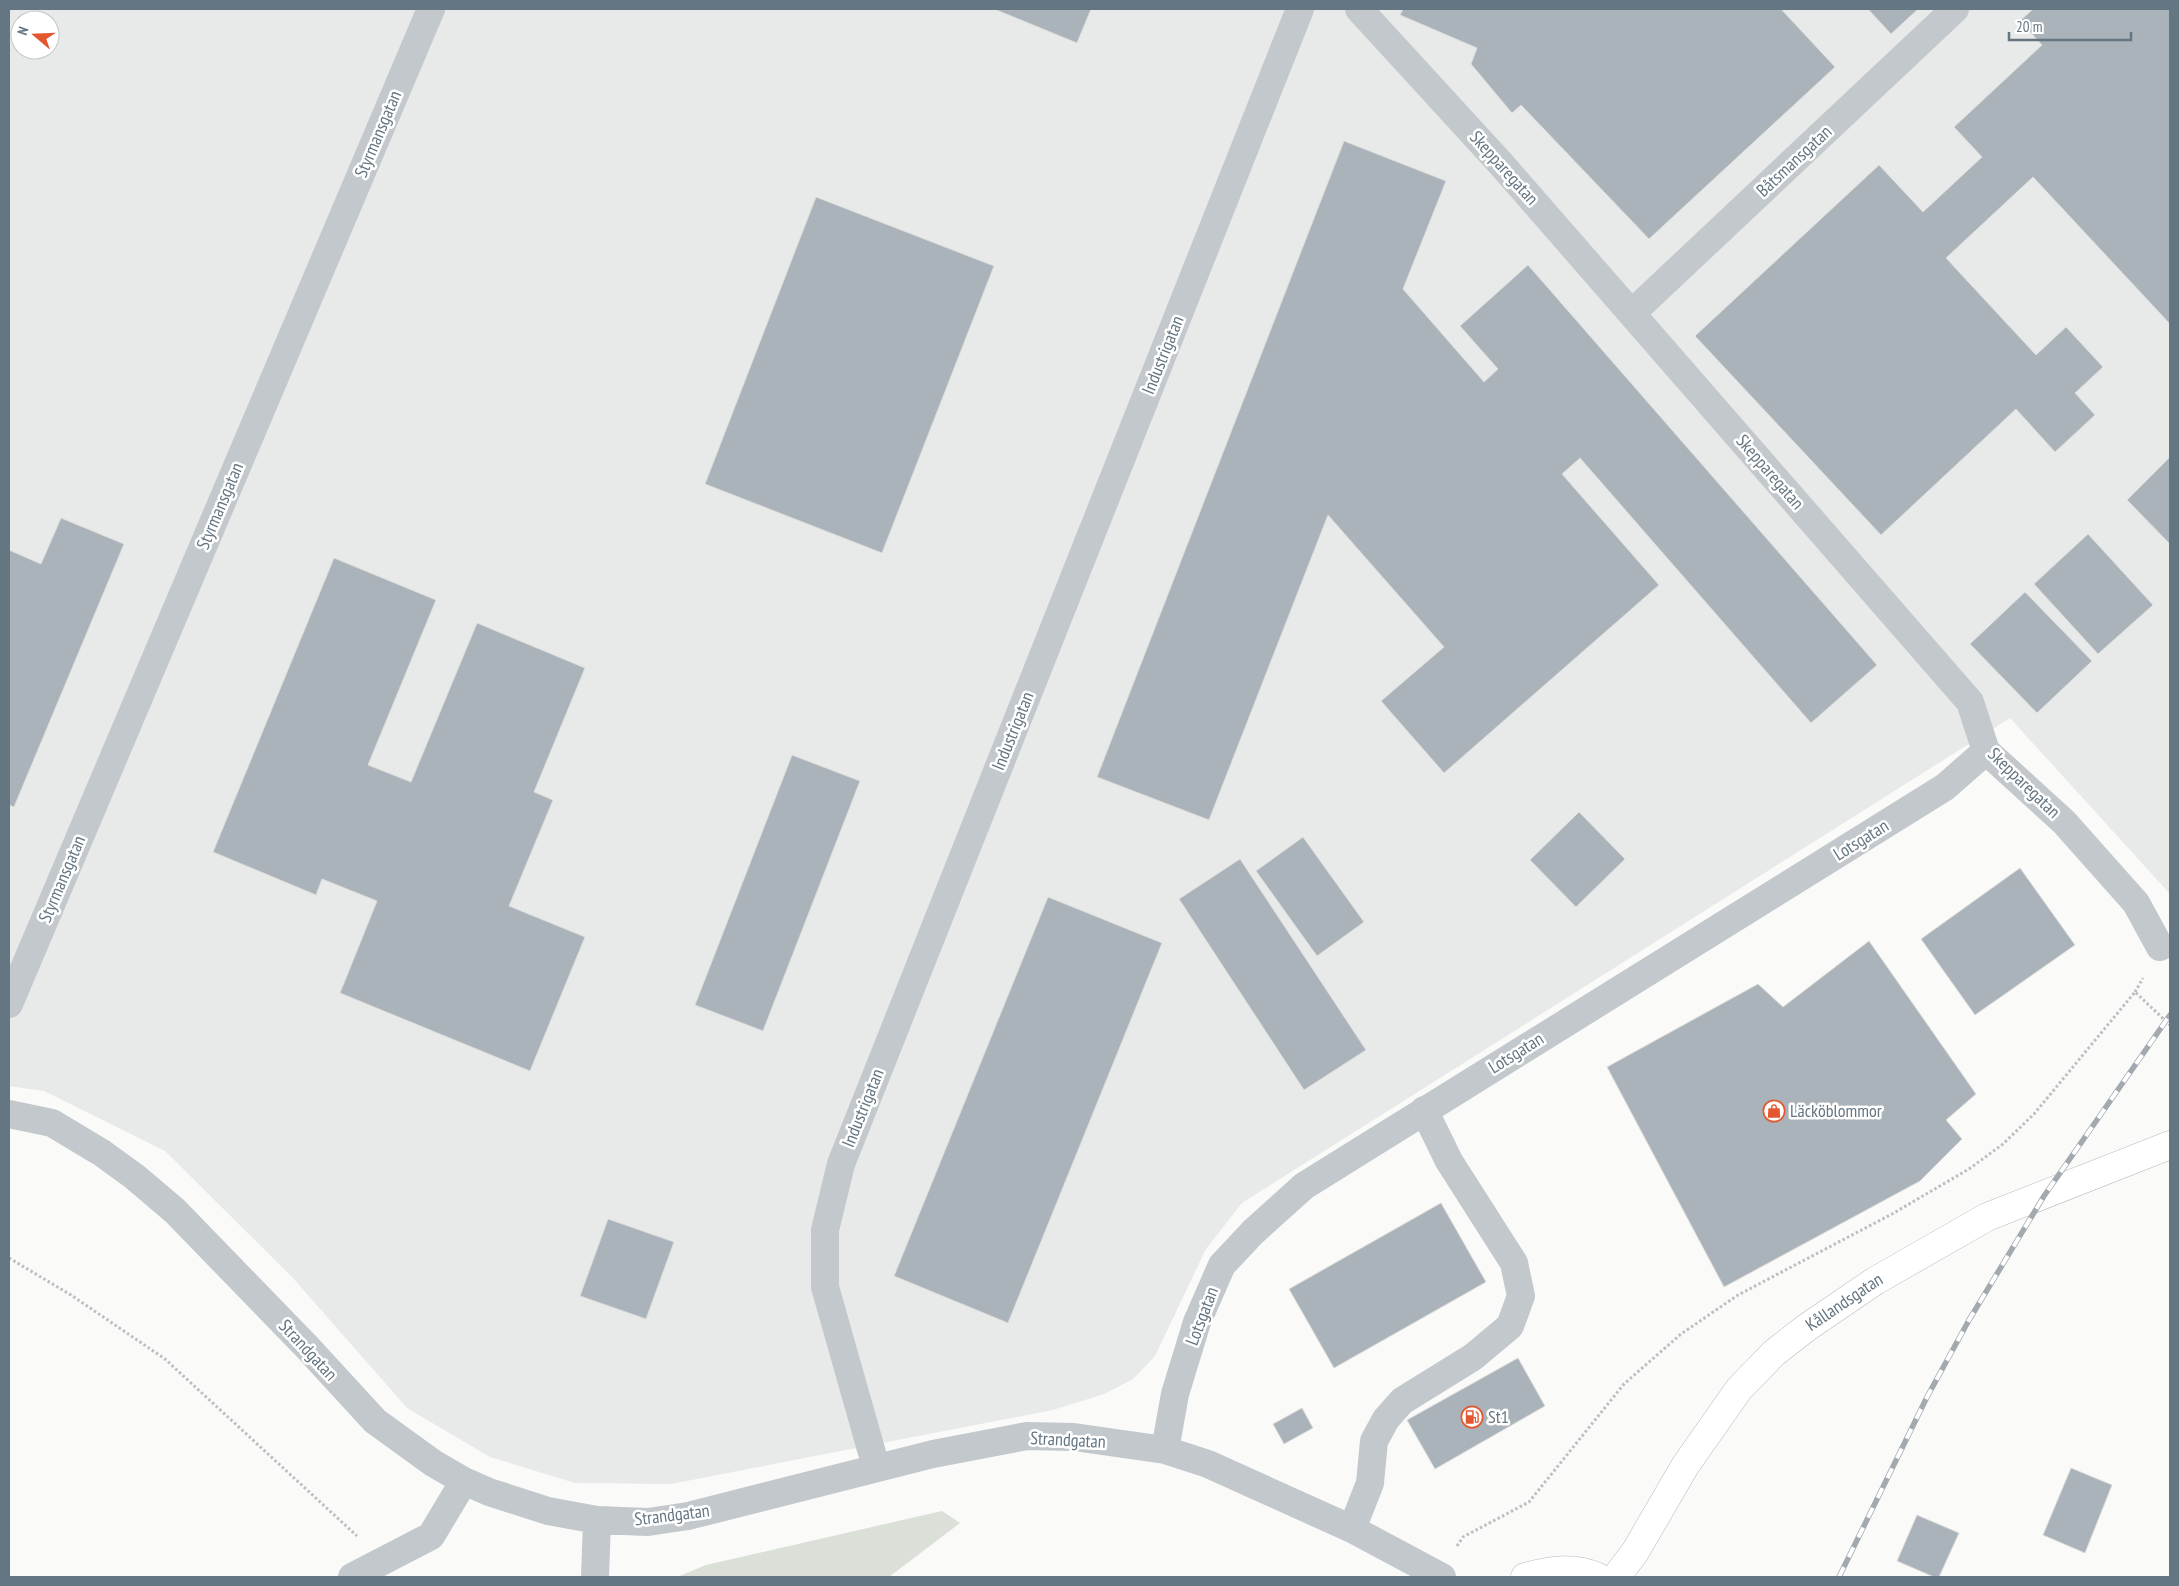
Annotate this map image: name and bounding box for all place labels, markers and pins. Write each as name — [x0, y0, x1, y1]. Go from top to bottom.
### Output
shop icon: Läcköblommor — [1762, 1099, 1786, 1123]
place label: Läcköblommor — [1790, 1099, 1882, 1122]
fuel station icon: St1 — [1460, 1405, 1484, 1429]
place label: St1 — [1488, 1405, 1509, 1428]

